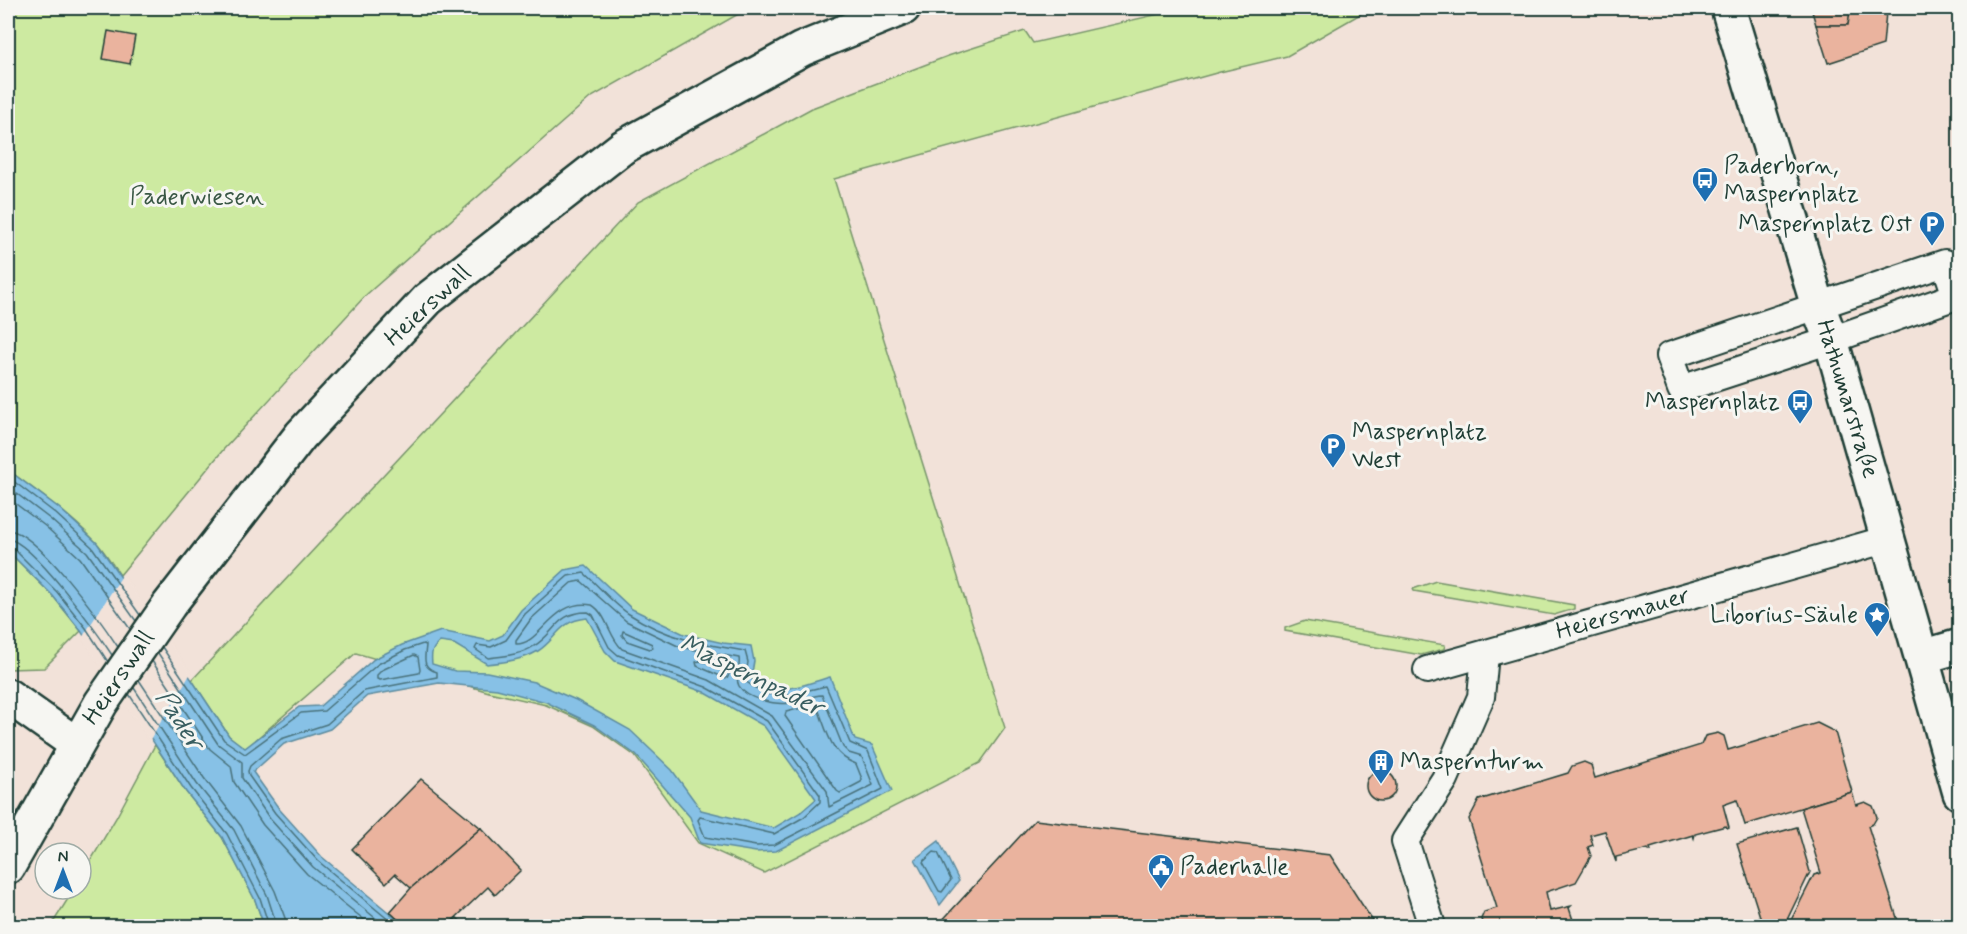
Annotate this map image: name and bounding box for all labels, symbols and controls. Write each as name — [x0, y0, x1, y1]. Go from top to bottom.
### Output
place label: Paderborn, Maspernplatz — [1724, 151, 1859, 210]
bus stop icon: Paderborn, Maspernplatz — [1690, 165, 1720, 203]
park label: Paderwiesen — [130, 182, 264, 213]
place label: Maspernplatz Ost — [1738, 209, 1912, 240]
parking icon: Maspernplatz Ost — [1917, 209, 1947, 247]
street label: Heierswall — [378, 258, 478, 354]
street label: Hathumarstraße — [1808, 316, 1886, 482]
place label: Maspernplatz — [1645, 387, 1780, 418]
bus stop icon: Maspernplatz — [1785, 387, 1815, 425]
place label: Maspernplatz West — [1352, 417, 1487, 476]
parking icon: Maspernplatz West — [1318, 431, 1348, 469]
street label: Heiersmauer — [1553, 580, 1693, 648]
place label: Liborius-Säule — [1710, 600, 1858, 631]
place icon: Liborius-Säule — [1862, 600, 1892, 638]
street label: Heierswall — [76, 625, 162, 731]
water label: Maspernpader — [674, 627, 831, 727]
water label: Pader — [147, 683, 213, 760]
building icon: Maspernturm — [1366, 747, 1396, 785]
place label: Maspernturm — [1400, 747, 1544, 778]
north arrow — [33, 841, 93, 901]
text: N — [58, 847, 68, 868]
public building icon: Paderhalle — [1146, 852, 1176, 890]
place label: Paderhalle — [1180, 852, 1289, 883]

